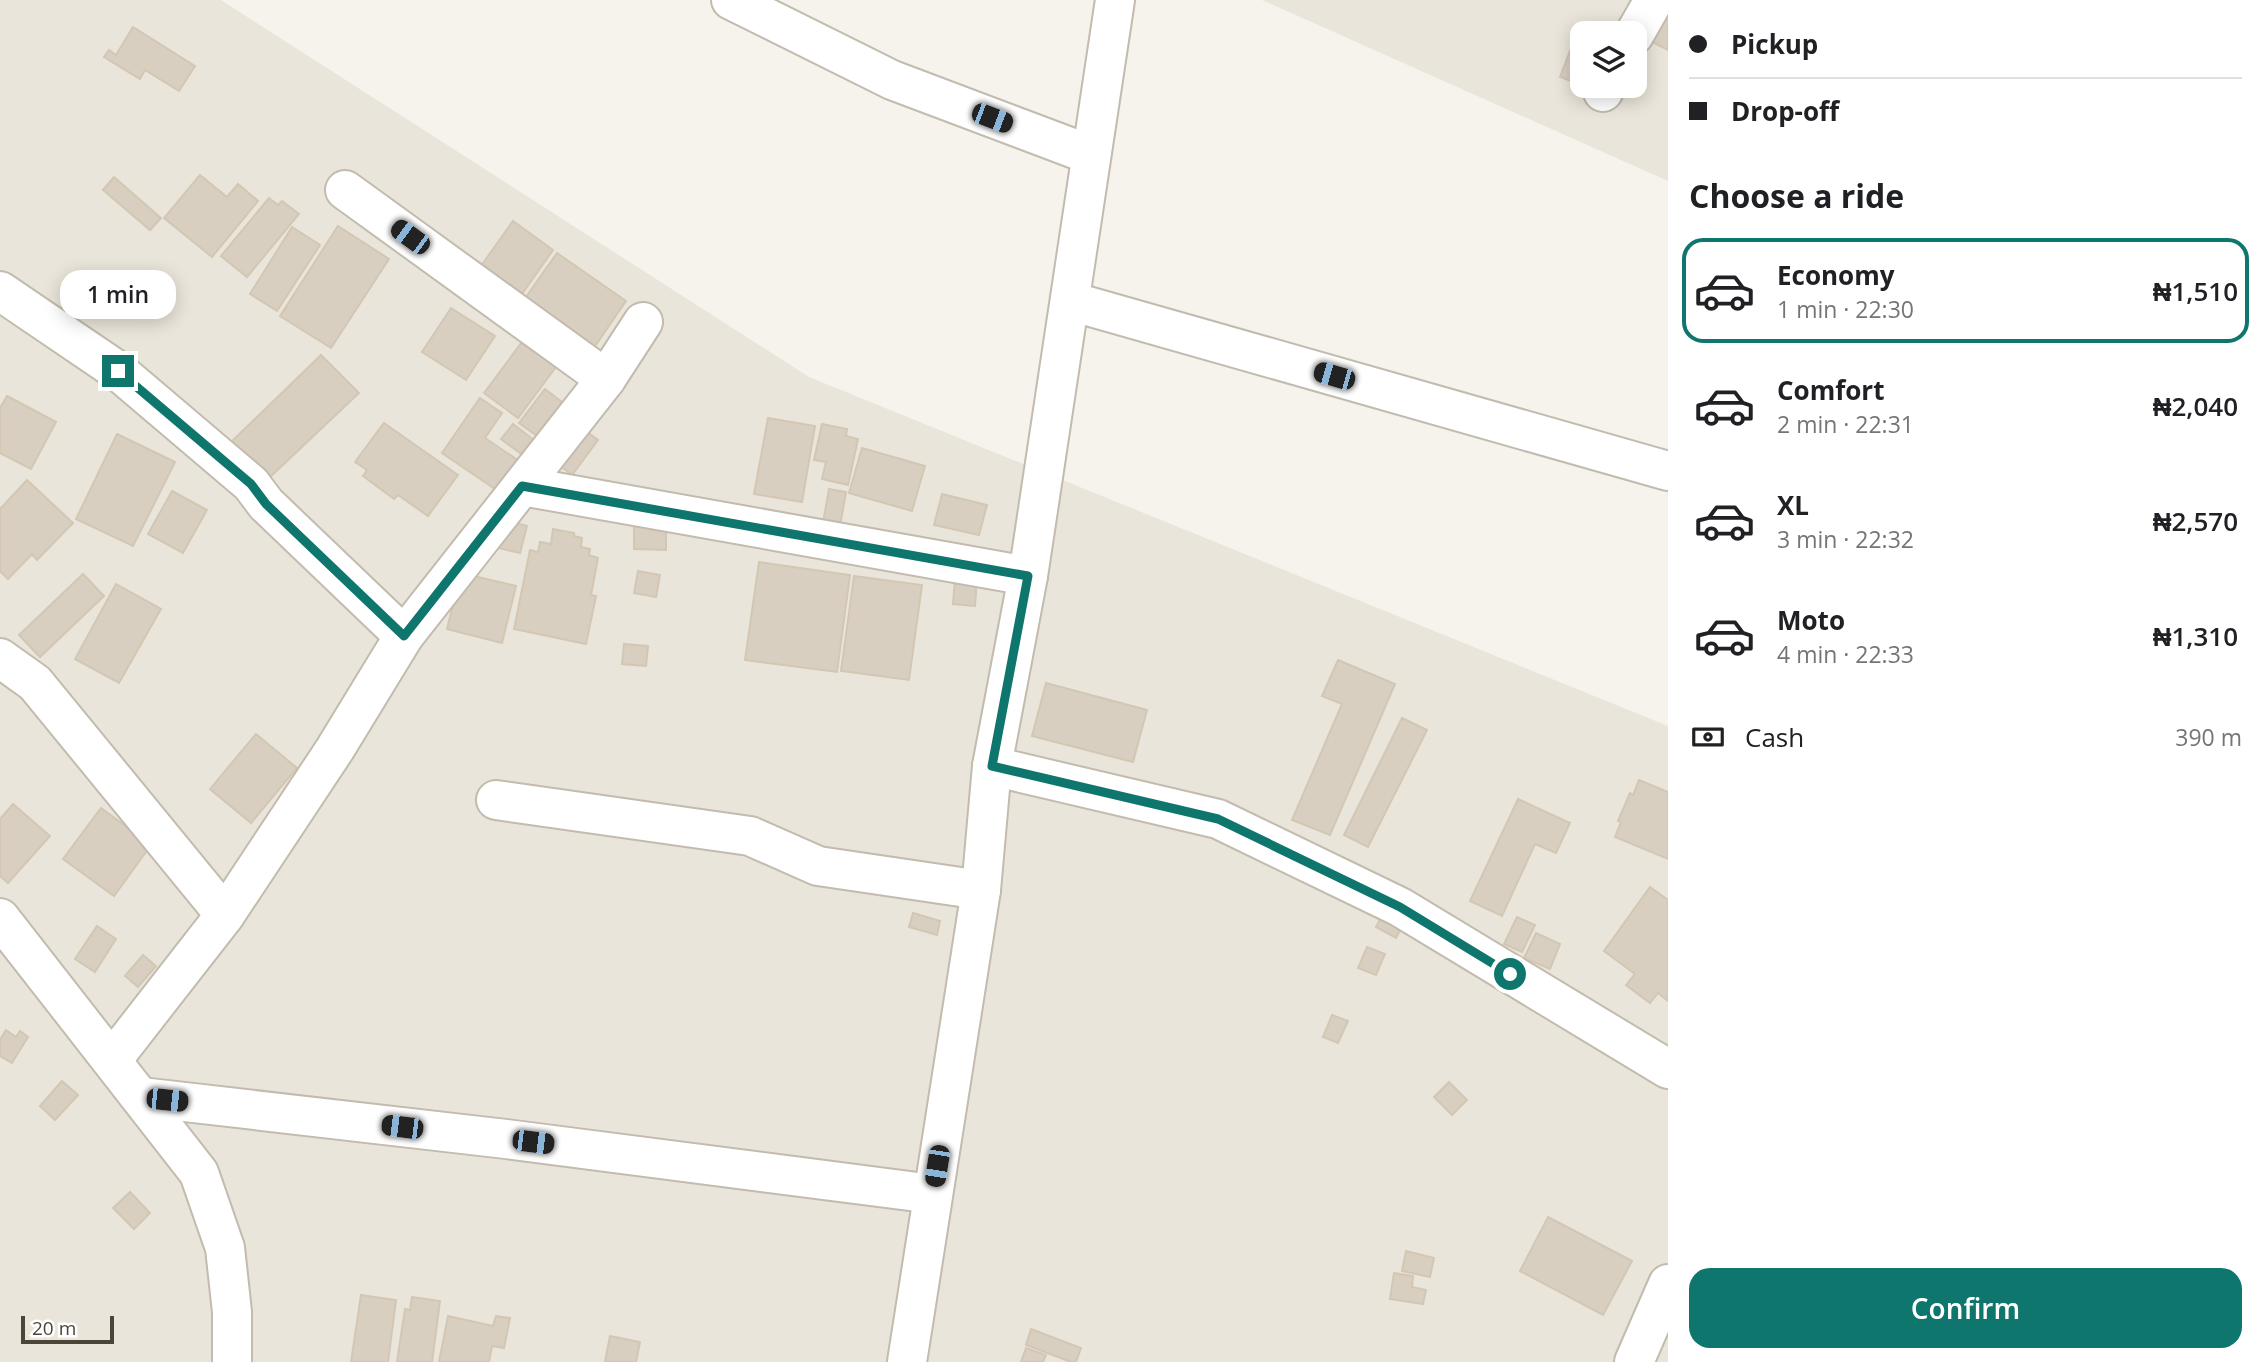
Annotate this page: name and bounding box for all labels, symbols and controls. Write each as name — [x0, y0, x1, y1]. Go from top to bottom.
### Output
map controls — [1570, 21, 1647, 98]
button: layers — [1570, 21, 1647, 98]
text: Pickup — [1731, 26, 1818, 62]
text: Drop-off — [1731, 93, 1839, 129]
car — [969, 101, 1016, 135]
text: Choose a ride — [1689, 174, 1904, 217]
car — [387, 216, 434, 258]
text: Economy — [1777, 257, 1895, 293]
icon: car — [1693, 259, 1756, 322]
callout: 1 min — [60, 270, 176, 318]
text: ₦1,510 — [2153, 273, 2238, 309]
text: 1 min — [87, 278, 149, 310]
text: 1 min · 22:30 — [1777, 293, 1914, 325]
route end — [102, 355, 134, 387]
car — [1311, 360, 1358, 392]
text: Comfort — [1777, 372, 1884, 408]
icon: car — [1693, 374, 1756, 437]
text: ₦2,040 — [2153, 388, 2238, 424]
text: 2 min · 22:31 — [1777, 408, 1914, 440]
text: XL — [1777, 487, 1809, 523]
icon: car — [1693, 489, 1756, 552]
text: ₦2,570 — [2153, 503, 2238, 539]
text: 3 min · 22:32 — [1777, 523, 1914, 555]
text: Moto — [1777, 602, 1845, 638]
icon: car — [1693, 604, 1756, 667]
text: ₦1,310 — [2153, 618, 2238, 654]
text: 4 min · 22:33 — [1777, 638, 1914, 670]
icon: cash — [1689, 718, 1727, 756]
text: Cash — [1745, 719, 1804, 755]
text: 390 m — [2175, 721, 2242, 753]
route start — [1494, 958, 1526, 990]
car — [146, 1087, 189, 1113]
car — [380, 1114, 425, 1140]
car — [511, 1129, 556, 1155]
car — [924, 1144, 951, 1188]
button: Confirm — [1689, 1268, 2242, 1348]
scale bar — [21, 1313, 114, 1345]
text: 20 m — [32, 1315, 76, 1341]

